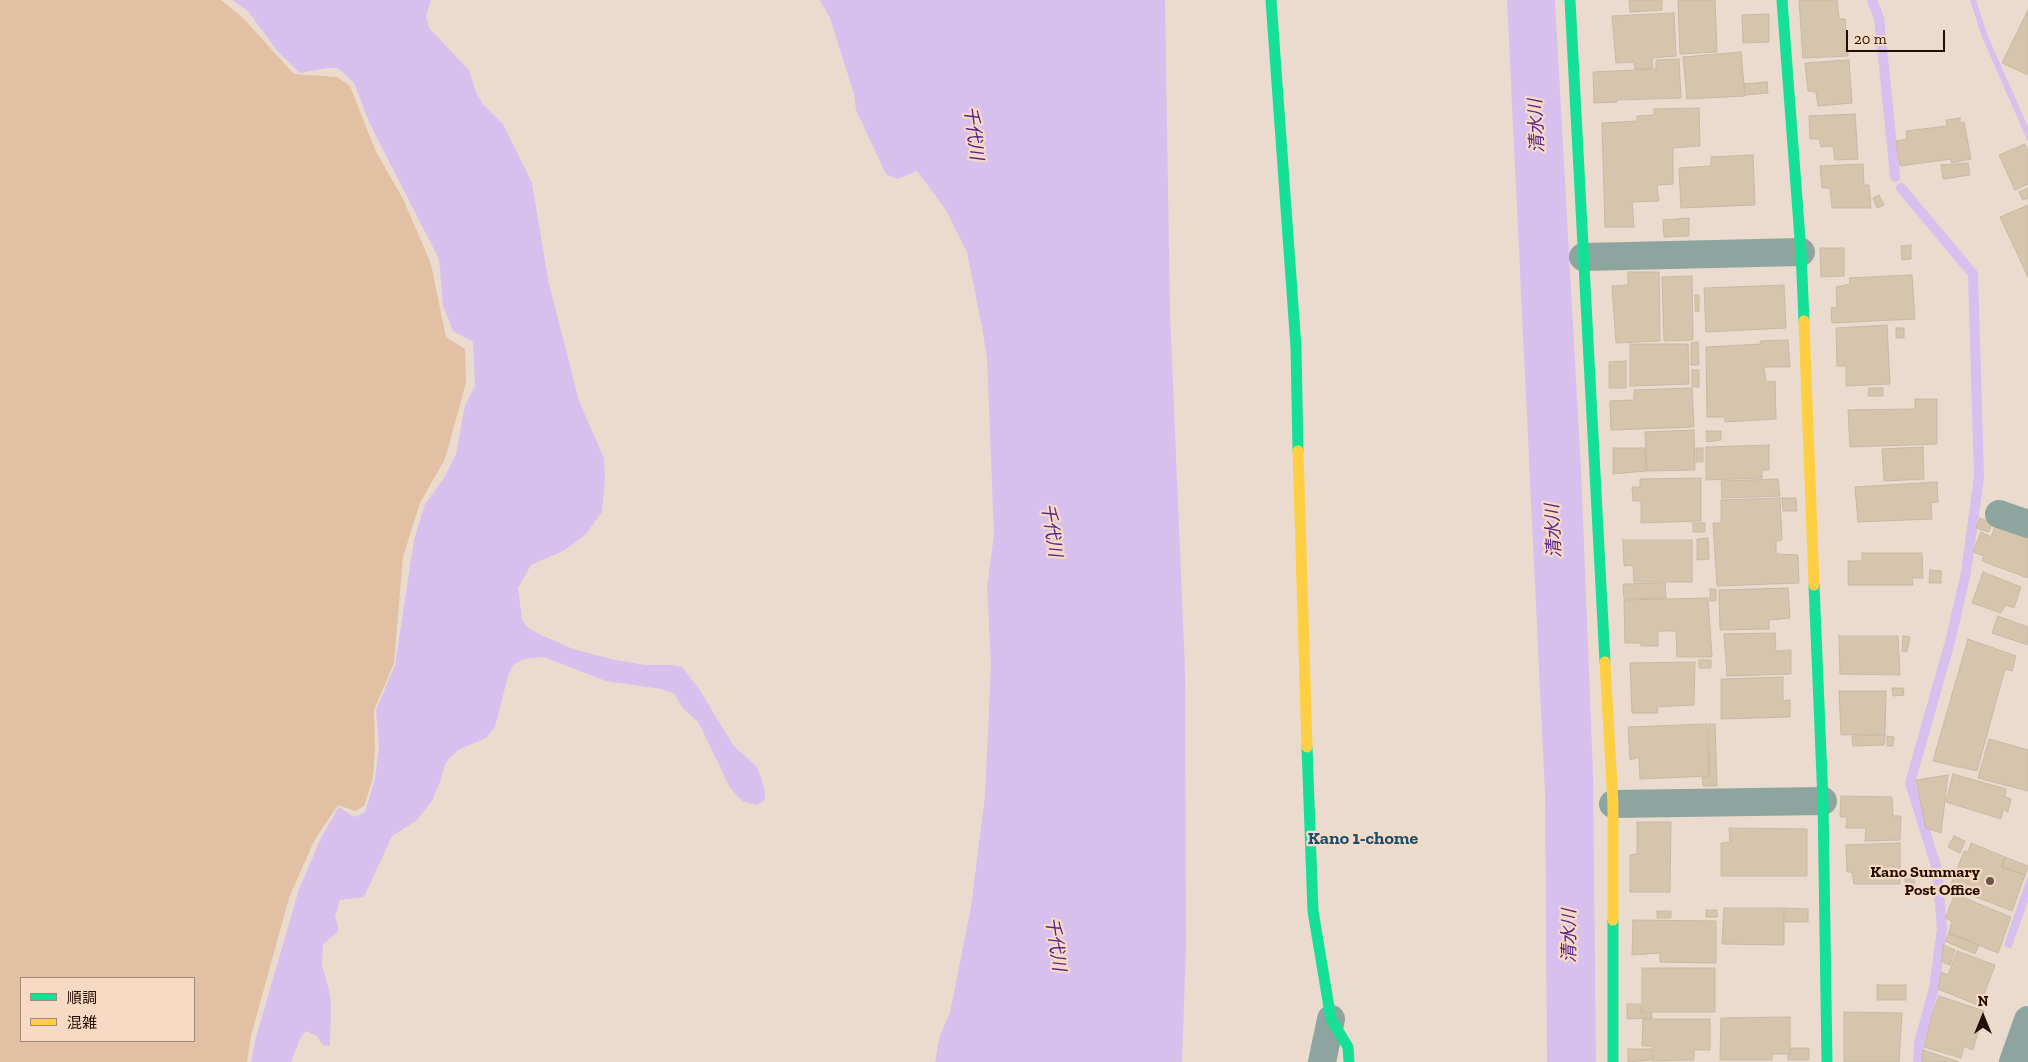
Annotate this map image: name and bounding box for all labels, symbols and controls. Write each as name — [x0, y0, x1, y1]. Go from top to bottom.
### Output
scale bar — [1848, 20, 1947, 52]
text: 20 m — [1854, 30, 1887, 48]
water label: 清水川 — [1525, 98, 1549, 154]
water label: 千代川 — [959, 105, 987, 161]
water label: 千代川 — [1036, 502, 1066, 558]
water label: 清水川 — [1542, 503, 1566, 559]
district label: Kano 1-chome — [1308, 828, 1418, 850]
place label: Kano Summary Post Office — [1870, 862, 1980, 900]
marker: Kano Summary Post Office — [1984, 875, 1996, 887]
water label: 清水川 — [1559, 909, 1581, 963]
water label: 千代川 — [1041, 916, 1069, 972]
legend — [20, 977, 195, 1042]
text: 順調 — [67, 989, 97, 1007]
north arrow — [1958, 992, 2008, 1042]
text: N — [1978, 993, 1988, 1010]
text: 混雑 — [67, 1014, 97, 1032]

